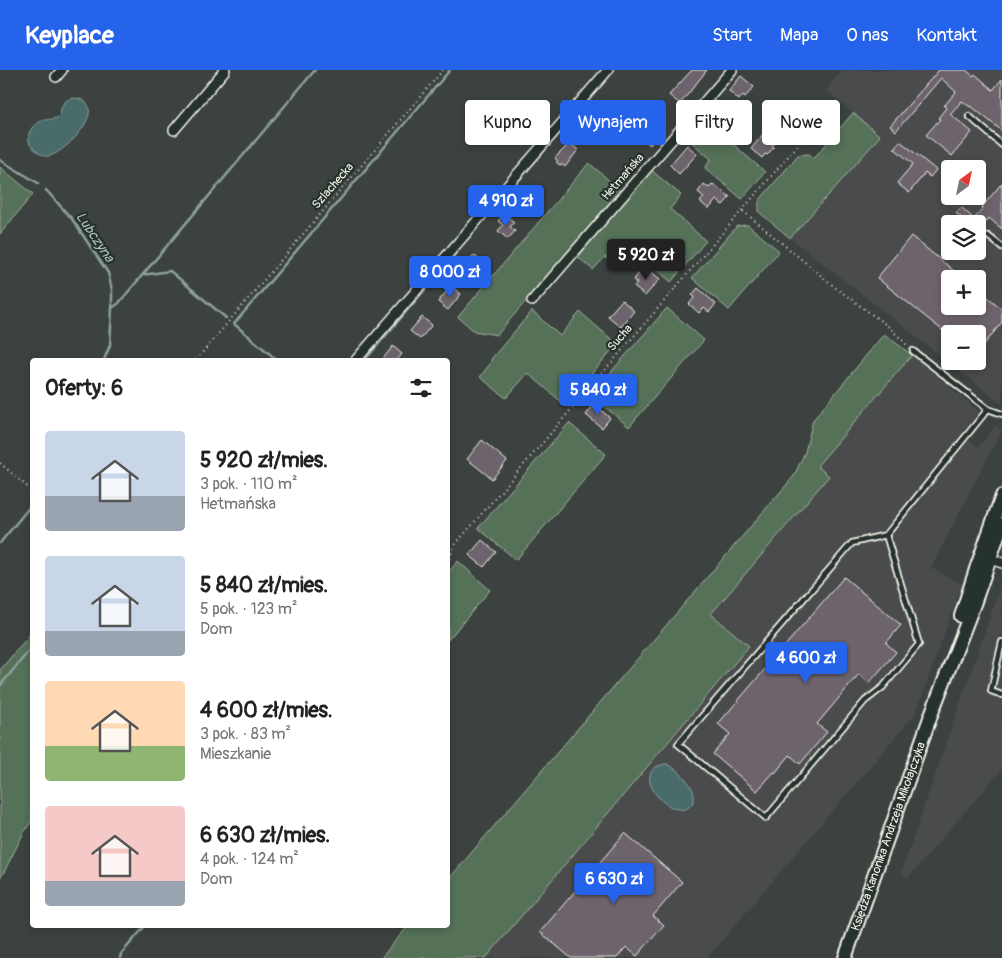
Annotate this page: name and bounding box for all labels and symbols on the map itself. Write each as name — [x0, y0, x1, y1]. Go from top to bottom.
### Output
street label: Hetmańska — [599, 150, 648, 203]
street label: Szlachecka — [309, 160, 357, 212]
north arrow — [941, 160, 986, 205]
pin: 4 910 zł — [454, 184, 558, 227]
water label: Lubczyna — [72, 209, 119, 266]
pin: 5 920 zł — [594, 238, 698, 281]
pin: 8 000 zł — [398, 256, 502, 298]
street label: Sucha — [604, 321, 636, 354]
pin: 5 840 zł — [546, 374, 650, 416]
pin: 4 600 zł — [754, 642, 858, 684]
street label: Księdza Kanonika Andrzeja Mikołajczyka — [848, 740, 928, 933]
pin: 6 630 zł — [562, 862, 666, 905]

